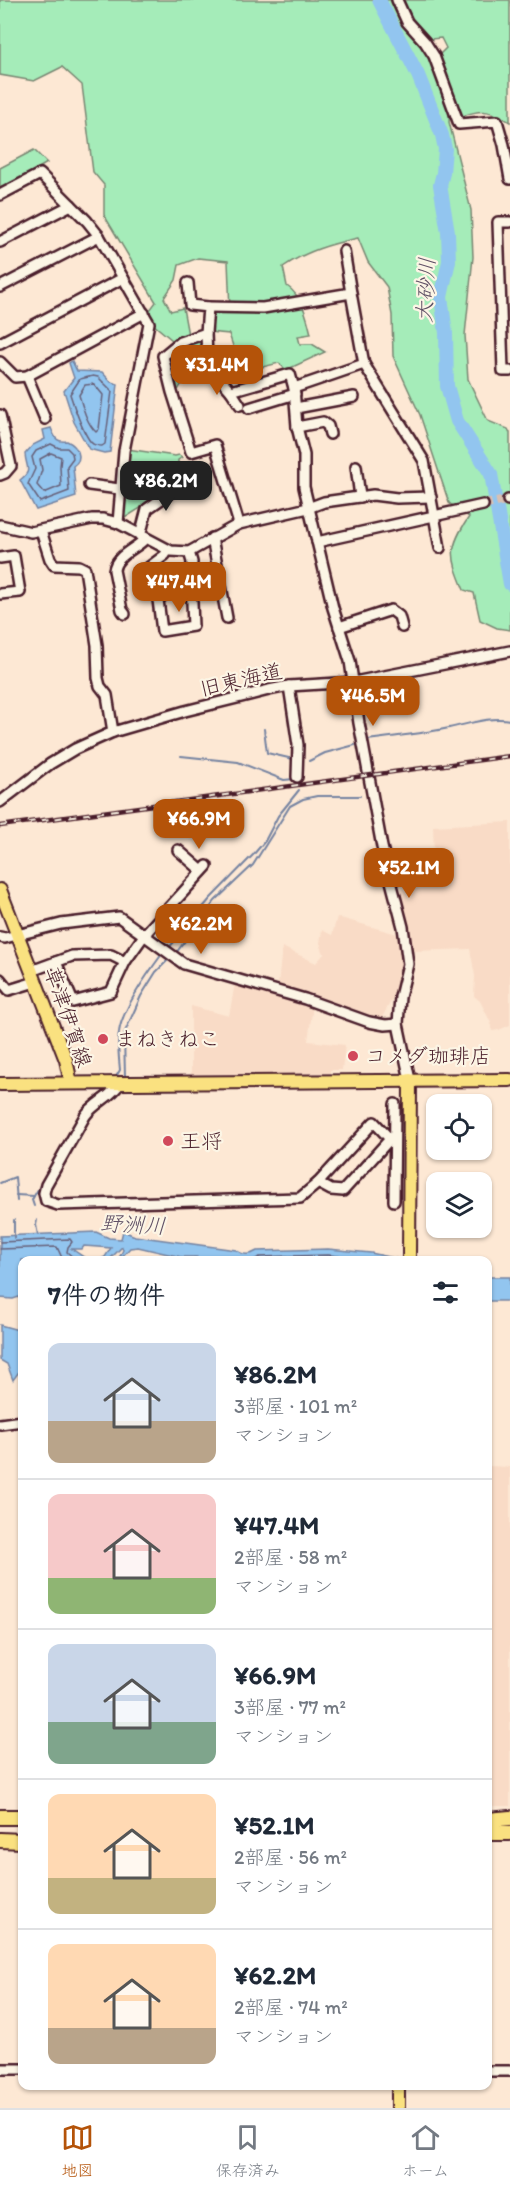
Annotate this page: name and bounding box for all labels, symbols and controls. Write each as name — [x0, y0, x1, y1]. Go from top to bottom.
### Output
water label: 大砂川 — [410, 256, 441, 324]
pin: ¥31.4M — [168, 345, 266, 396]
text: ¥31.4M — [185, 352, 249, 376]
pin: ¥86.2M — [117, 461, 215, 512]
text: ¥86.2M — [134, 468, 198, 492]
pin: ¥47.4M — [130, 562, 228, 613]
text: ¥47.4M — [146, 569, 212, 593]
street label: 旧東海道 — [197, 658, 285, 701]
pin: ¥46.5M — [324, 676, 422, 727]
text: ¥46.5M — [341, 683, 405, 707]
pin: ¥66.9M — [150, 799, 248, 850]
text: ¥66.9M — [167, 806, 231, 830]
pin: ¥52.1M — [360, 848, 458, 899]
text: ¥52.1M — [378, 855, 440, 879]
pin: ¥62.2M — [152, 904, 250, 955]
text: ¥62.2M — [169, 911, 233, 935]
street label: 草津伊賀線 — [40, 963, 97, 1071]
place label: まねきねこ — [115, 1026, 220, 1051]
marker: まねきねこ — [96, 1032, 110, 1046]
place label: コメダ珈琲店 — [365, 1043, 491, 1068]
marker: コメダ珈琲店 — [346, 1049, 360, 1063]
map controls — [426, 1094, 492, 1238]
button: locate — [426, 1094, 492, 1160]
place label: 王将 — [180, 1128, 222, 1153]
marker: 王将 — [161, 1134, 175, 1148]
button: layers — [426, 1172, 492, 1238]
water label: 野洲川 — [99, 1209, 167, 1240]
icon: filters — [429, 1276, 462, 1309]
text: 7件の物件 — [48, 1279, 165, 1311]
text: ¥86.2M — [234, 1358, 317, 1390]
icon: home — [96, 1367, 168, 1439]
text: 3部屋 · 101 m² — [234, 1394, 357, 1418]
text: マンション — [234, 1423, 333, 1447]
text: ¥47.4M — [234, 1509, 320, 1541]
icon: home — [96, 1518, 168, 1590]
text: 2部屋 · 58 m² — [234, 1545, 347, 1569]
text: マンション — [234, 1574, 333, 1598]
text: ¥66.9M — [234, 1659, 317, 1691]
icon: home — [96, 1668, 168, 1740]
text: 3部屋 · 77 m² — [234, 1695, 346, 1719]
text: マンション — [234, 1724, 333, 1748]
text: ¥52.1M — [234, 1809, 315, 1841]
icon: home — [96, 1818, 168, 1890]
text: 2部屋 · 56 m² — [234, 1845, 347, 1869]
text: マンション — [234, 1874, 333, 1898]
text: ¥62.2M — [234, 1959, 317, 1991]
icon: home — [96, 1968, 168, 2040]
text: 2部屋 · 74 m² — [234, 1995, 348, 2019]
text: マンション — [234, 2024, 333, 2048]
tab: 地図 — [61, 2121, 94, 2181]
tab: 保存済み — [216, 2121, 280, 2181]
tab: ホーム — [402, 2121, 449, 2181]

